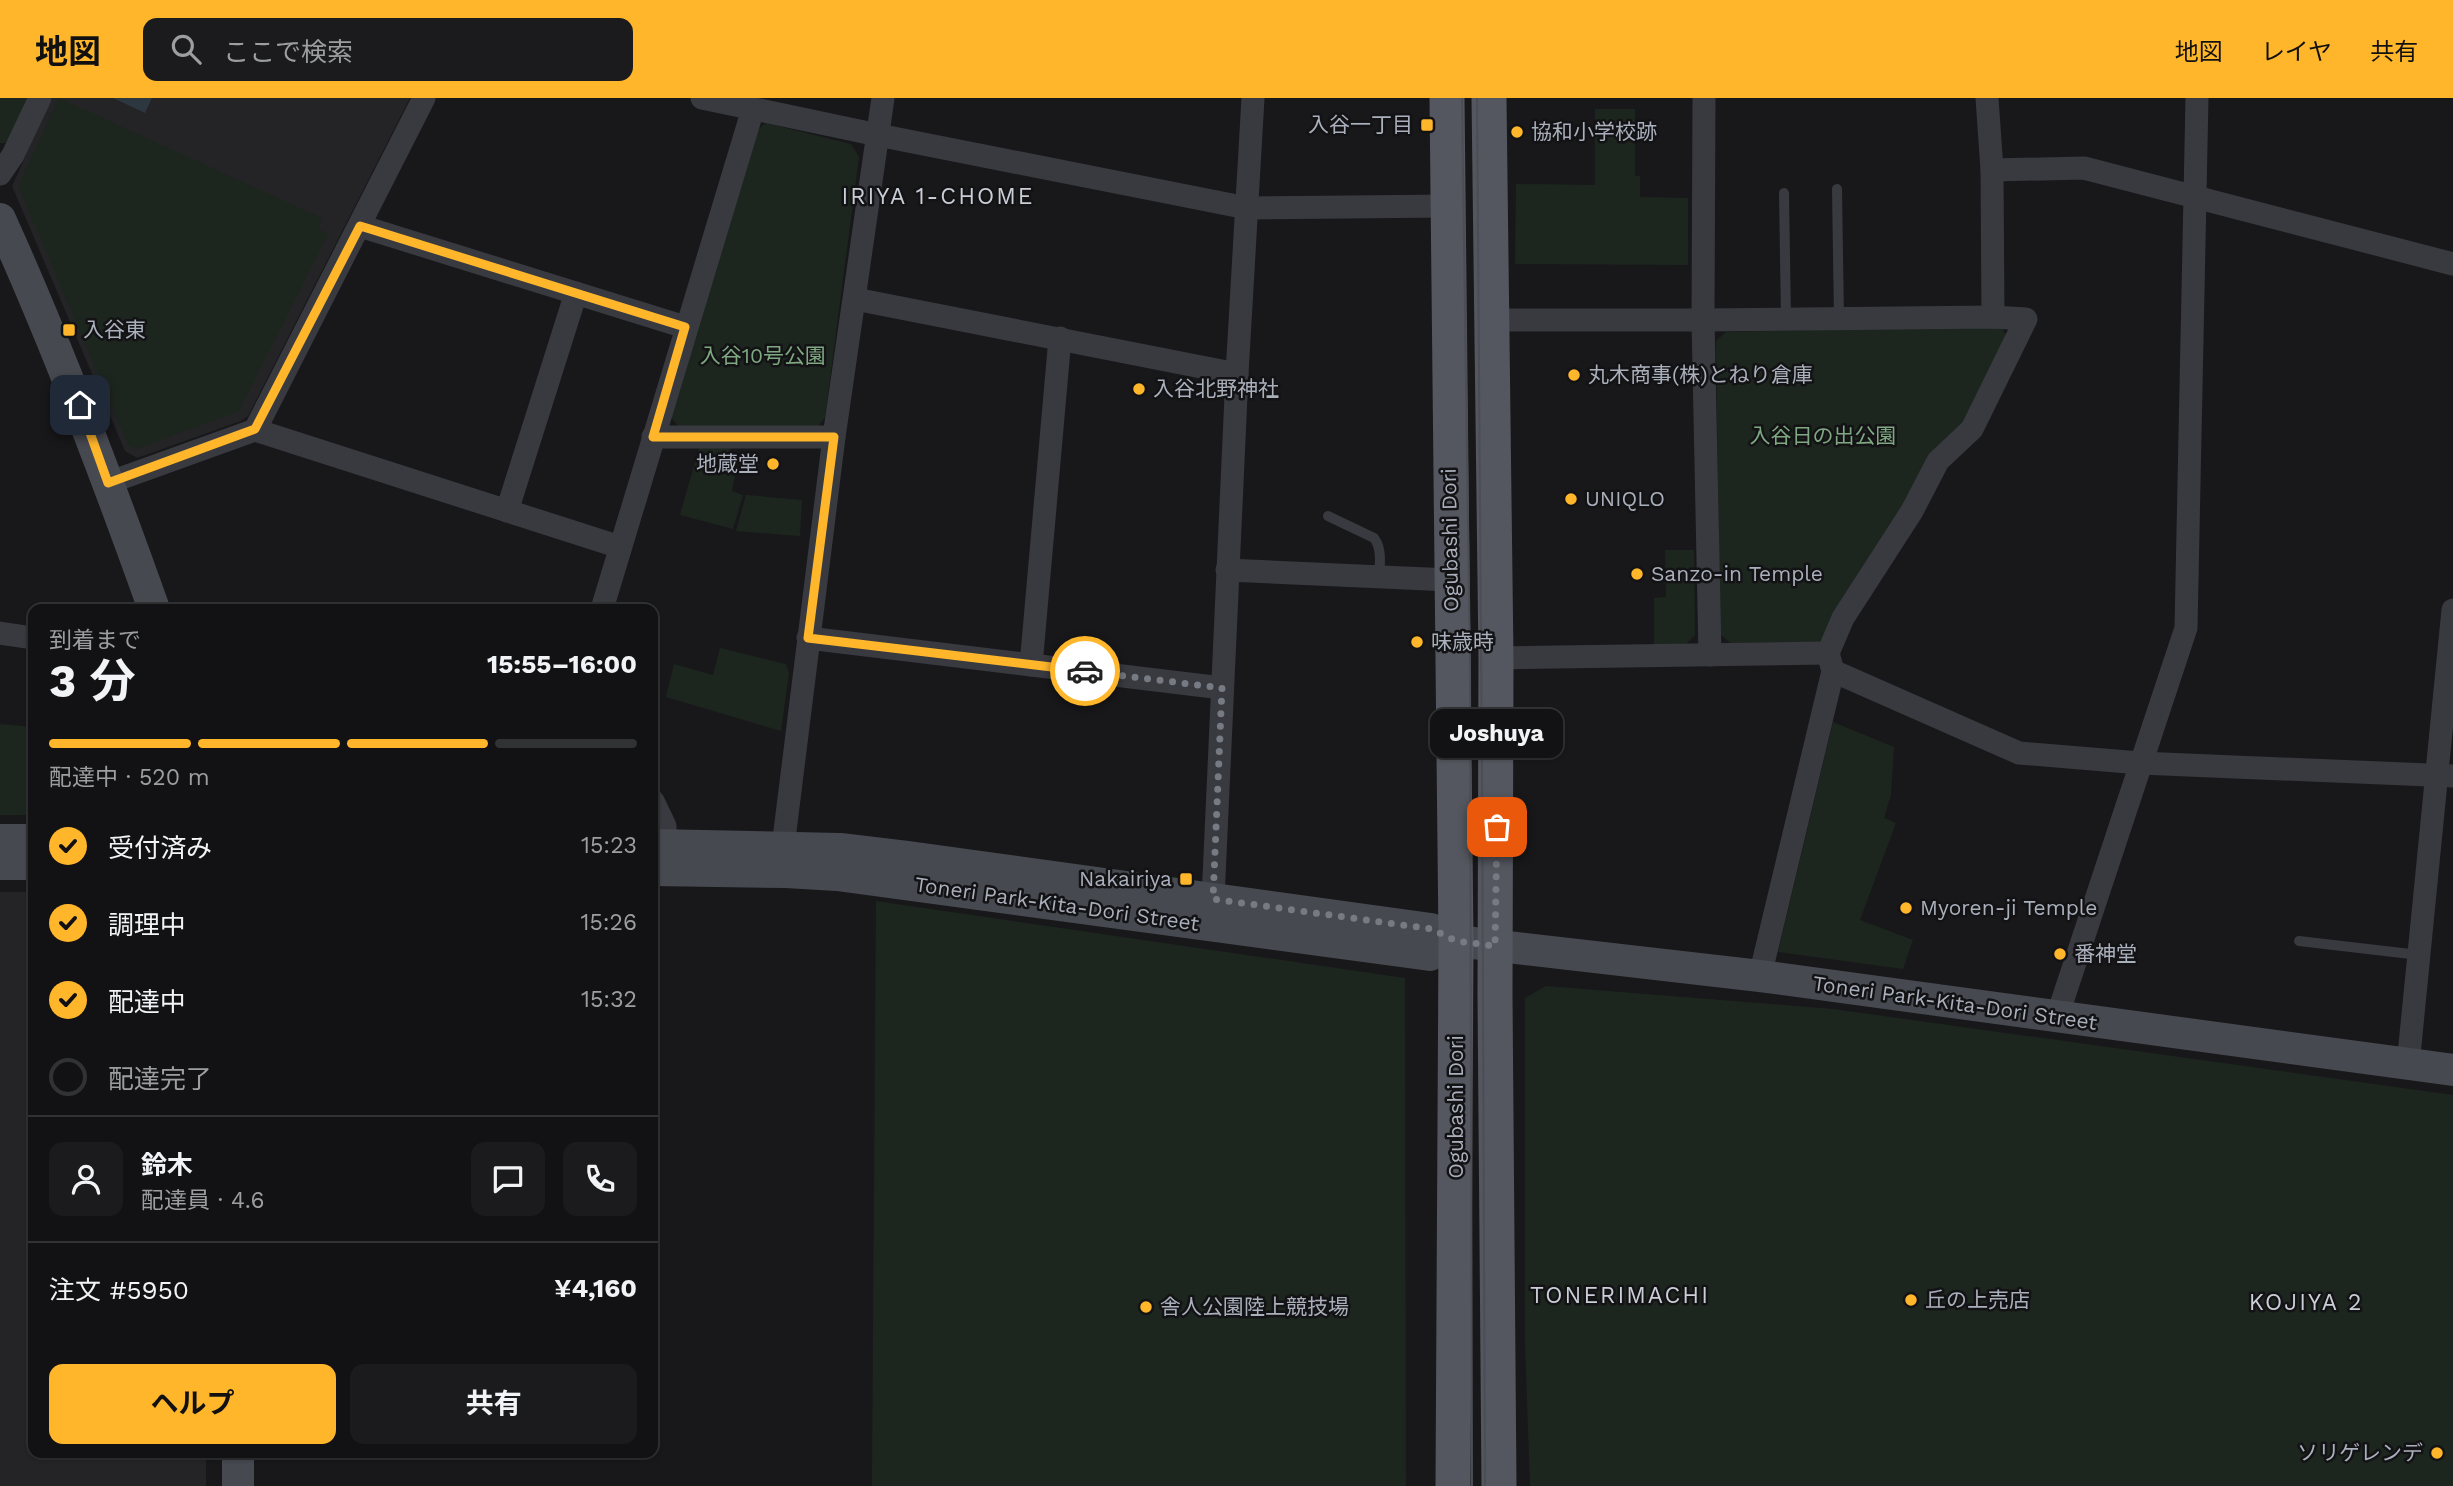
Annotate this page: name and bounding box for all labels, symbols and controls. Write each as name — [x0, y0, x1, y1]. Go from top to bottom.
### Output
search box — [143, 18, 633, 81]
icon: search — [167, 30, 205, 68]
text: 地図 — [35, 32, 101, 71]
text: ここで検索 — [223, 37, 353, 67]
text: 地図 — [2175, 38, 2223, 66]
text: レイヤ — [2261, 38, 2332, 66]
text: 共有 — [2370, 38, 2418, 66]
place label: 入谷一丁目 — [1308, 112, 1413, 137]
marker: 入谷一丁目 — [1419, 117, 1435, 133]
place label: 協和小学校跡 — [1531, 119, 1657, 144]
marker: 協和小学校跡 — [1509, 124, 1525, 140]
district label: IRIYA 1-CHOME — [841, 183, 1035, 210]
place label: 入谷東 — [83, 317, 146, 342]
marker: 入谷東 — [61, 322, 77, 338]
park label: 入谷10号公園 — [700, 343, 826, 368]
place label: 丸木商事(株)とねり倉庫 — [1588, 362, 1813, 387]
marker: 丸木商事(株)とねり倉庫 — [1566, 367, 1582, 383]
pin — [50, 375, 110, 435]
place label: 入谷北野神社 — [1153, 376, 1279, 401]
marker: 入谷北野神社 — [1131, 381, 1147, 397]
icon: home — [61, 386, 99, 424]
park label: 入谷日の出公園 — [1750, 423, 1897, 448]
place label: 地蔵堂 — [696, 451, 759, 476]
marker: 地蔵堂 — [765, 456, 781, 472]
street label: Ogubashi Dori — [1436, 468, 1463, 612]
place label: UNIQLO — [1585, 486, 1665, 511]
marker: UNIQLO — [1563, 491, 1579, 507]
place label: Sanzo-in Temple — [1651, 561, 1823, 586]
marker: Sanzo-in Temple — [1629, 566, 1645, 582]
text: 到着まで — [49, 627, 141, 654]
place label: 味歳時 — [1431, 629, 1494, 654]
marker: 味歳時 — [1409, 634, 1425, 650]
courier — [1050, 636, 1120, 706]
text: 15:55–16:00 — [487, 649, 637, 679]
icon: car — [1066, 652, 1104, 690]
text: 3 分 — [49, 654, 135, 708]
callout: Joshuya — [1430, 708, 1564, 757]
text: Joshuya — [1449, 720, 1544, 747]
text: 配達中 · 520 m — [49, 764, 210, 791]
pin — [1467, 797, 1527, 857]
icon: bag — [1478, 808, 1516, 846]
icon: check — [49, 827, 87, 865]
text: 15:23 — [581, 832, 637, 859]
text: 受付済み — [108, 833, 212, 863]
place label: Nakairiya — [1079, 866, 1172, 891]
street label: Toneri Park-Kita-Dori Street — [913, 871, 1201, 936]
marker: Nakairiya — [1178, 871, 1194, 887]
place label: Myoren-ji Temple — [1920, 895, 2097, 920]
marker: Myoren-ji Temple — [1898, 900, 1914, 916]
icon: check — [49, 904, 87, 942]
text: 15:26 — [580, 909, 637, 936]
text: 調理中 — [108, 910, 186, 940]
place label: 番神堂 — [2074, 941, 2137, 966]
marker: 番神堂 — [2052, 946, 2068, 962]
street label: Toneri Park-Kita-Dori Street — [1811, 970, 2099, 1035]
icon: check — [49, 981, 87, 1019]
text: 15:32 — [581, 986, 637, 1013]
text: 配達中 — [108, 987, 186, 1017]
street label: Ogubashi Dori — [1443, 1035, 1468, 1179]
text: 配達完了 — [108, 1064, 212, 1094]
button: person — [49, 1142, 123, 1216]
button: chat — [471, 1142, 545, 1216]
button: phone — [563, 1142, 637, 1216]
text: 鈴木 — [141, 1150, 193, 1180]
text: 配達員 · 4.6 — [141, 1187, 264, 1214]
text: ¥4,160 — [554, 1273, 637, 1303]
text: 注文 #5950 — [49, 1275, 189, 1305]
district label: TONERIMACHI — [1530, 1282, 1710, 1309]
place label: 丘の上売店 — [1925, 1287, 2030, 1312]
district label: KOJIYA 2 — [2249, 1289, 2363, 1316]
marker: 丘の上売店 — [1903, 1292, 1919, 1308]
place label: 舎人公園陸上競技場 — [1160, 1294, 1349, 1319]
marker: 舎人公園陸上競技場 — [1138, 1299, 1154, 1315]
button: ヘルプ — [49, 1364, 336, 1444]
button: 共有 — [350, 1364, 637, 1444]
place label: ソリゲレンデ — [2297, 1440, 2423, 1465]
marker: ソリゲレンデ — [2429, 1445, 2445, 1461]

